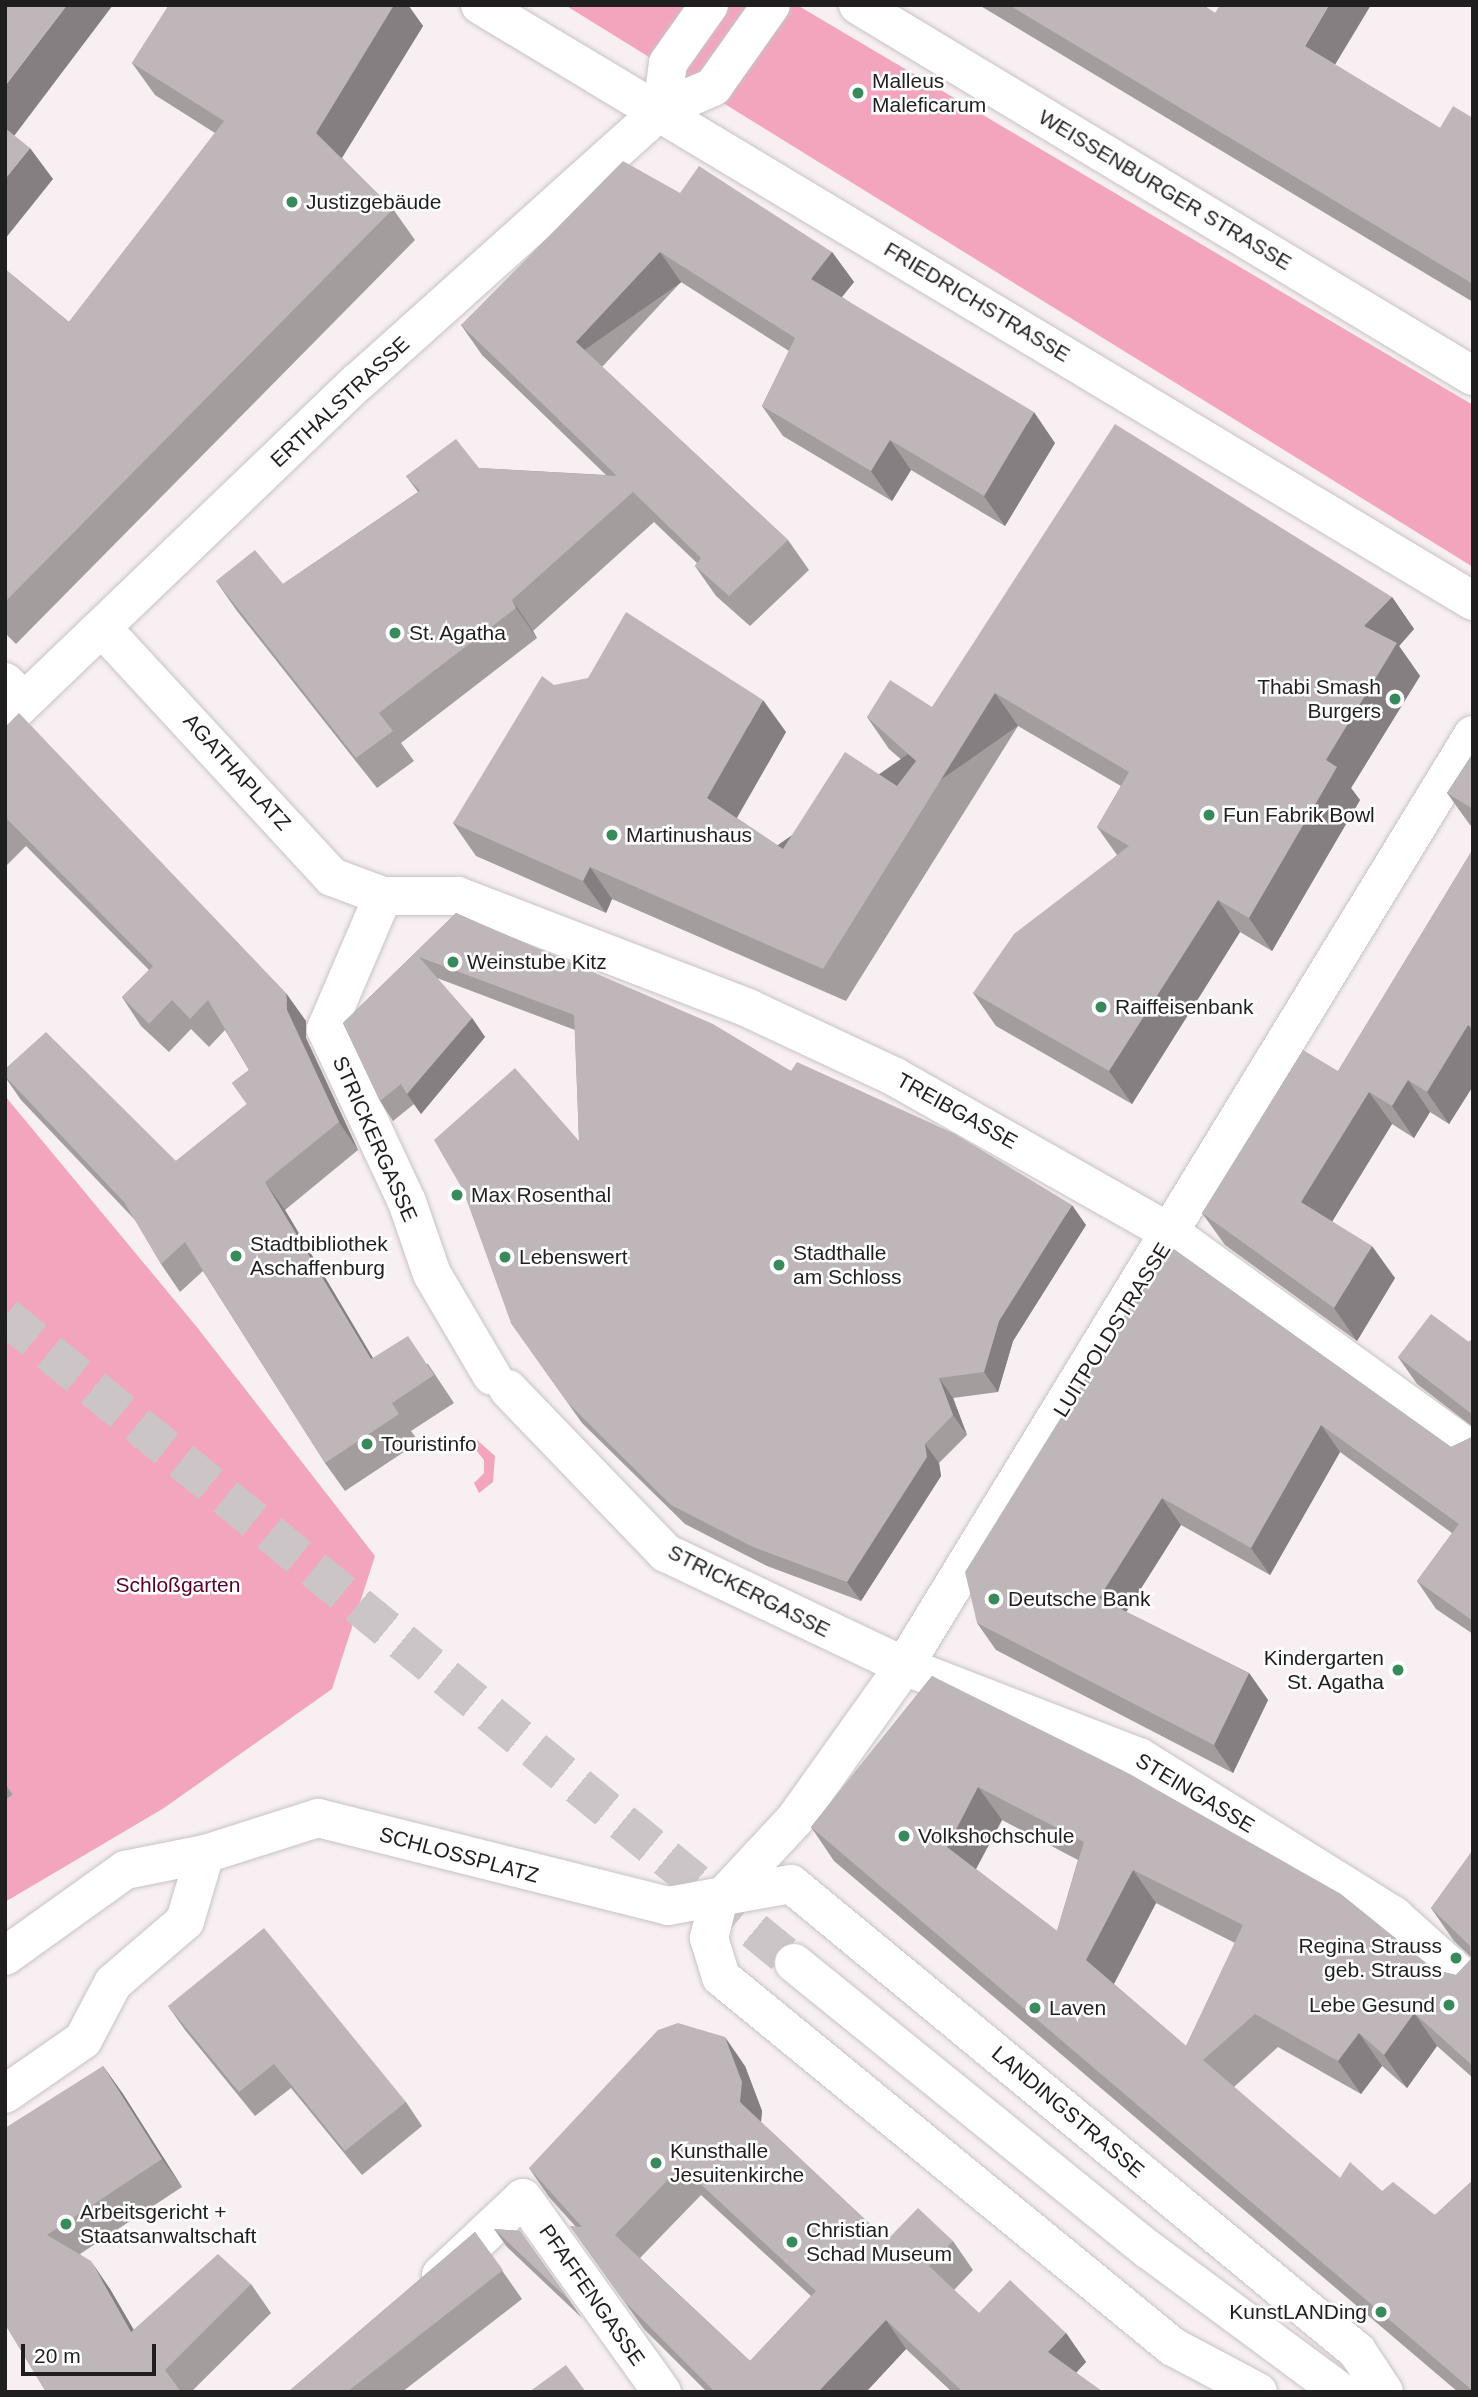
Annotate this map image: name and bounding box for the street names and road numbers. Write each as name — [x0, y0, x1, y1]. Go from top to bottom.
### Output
street label: WEISSENBURGER STRASSE — [1034, 104, 1296, 276]
street label: FRIEDRICHSTRASSE — [879, 237, 1075, 367]
street label: ERTHALSTRASSE — [265, 331, 415, 473]
street label: AGATHAPLATZ — [178, 708, 296, 836]
street label: STRICKERGASSE — [327, 1052, 423, 1226]
street label: TREIBGASSE — [892, 1067, 1022, 1155]
street label: LUITPOLDSTRASSE — [1048, 1238, 1176, 1422]
street label: STRICKERGASSE — [664, 1539, 834, 1643]
street label: STEINGASSE — [1131, 1748, 1259, 1838]
street label: SCHLOSSPLATZ — [376, 1822, 542, 1888]
street label: LANDINGSTRASSE — [987, 2041, 1149, 2183]
street label: PFAFFENGASSE — [534, 2219, 650, 2371]

